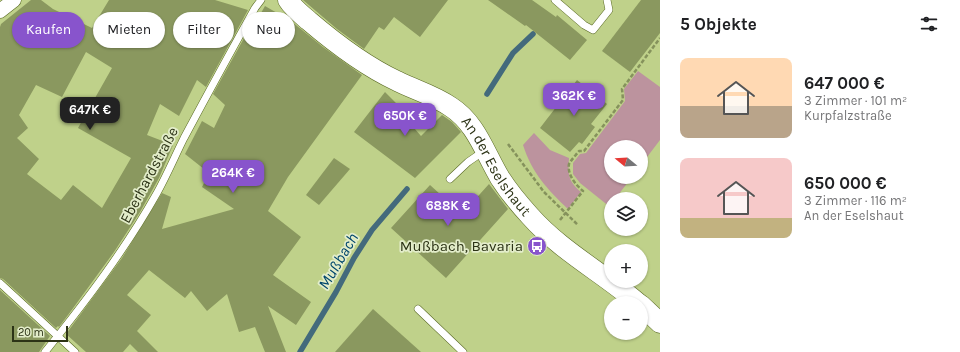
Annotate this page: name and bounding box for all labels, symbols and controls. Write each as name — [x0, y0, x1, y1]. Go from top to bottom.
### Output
chip: Kaufen — [12, 12, 85, 48]
chip: Mieten — [93, 12, 165, 48]
chip: Filter — [173, 12, 234, 48]
chip: Neu — [242, 12, 295, 48]
icon: filters — [918, 13, 940, 35]
text: 5 Objekte — [680, 14, 757, 34]
text: 647 000 € — [804, 73, 885, 93]
icon: home — [712, 74, 760, 122]
pin: 362K € — [541, 83, 607, 117]
text: 362K € — [552, 88, 596, 103]
text: 3 Zimmer · 101 m² — [804, 93, 907, 108]
pin: 647K € — [57, 97, 123, 131]
text: 647K € — [69, 102, 111, 117]
pin: 650K € — [372, 103, 438, 137]
text: 650K € — [383, 108, 427, 123]
text: Kurpfalzstraße — [804, 108, 892, 123]
street label: An der Eselshaut — [458, 113, 535, 220]
street label: Eberhardstraße — [116, 124, 182, 226]
north arrow — [604, 140, 648, 184]
map controls — [604, 140, 648, 340]
pin: 264K € — [200, 160, 266, 194]
text: 264K € — [211, 165, 255, 180]
text: 650 000 € — [804, 173, 887, 193]
icon: home — [712, 174, 760, 222]
button: layers — [604, 192, 648, 236]
pin: 688K € — [415, 193, 481, 227]
text: 3 Zimmer · 116 m² — [804, 193, 907, 208]
text: 688K € — [426, 198, 470, 213]
text: An der Eselshaut — [804, 208, 904, 223]
water label: Mußbach — [314, 229, 362, 293]
bus stop icon: Mußbach, Bavaria — [526, 235, 548, 257]
place label: Mußbach, Bavaria — [400, 237, 523, 255]
button: + — [604, 244, 648, 288]
button: − — [604, 296, 648, 340]
scale bar — [12, 324, 68, 343]
text: 20 m — [18, 326, 44, 339]

